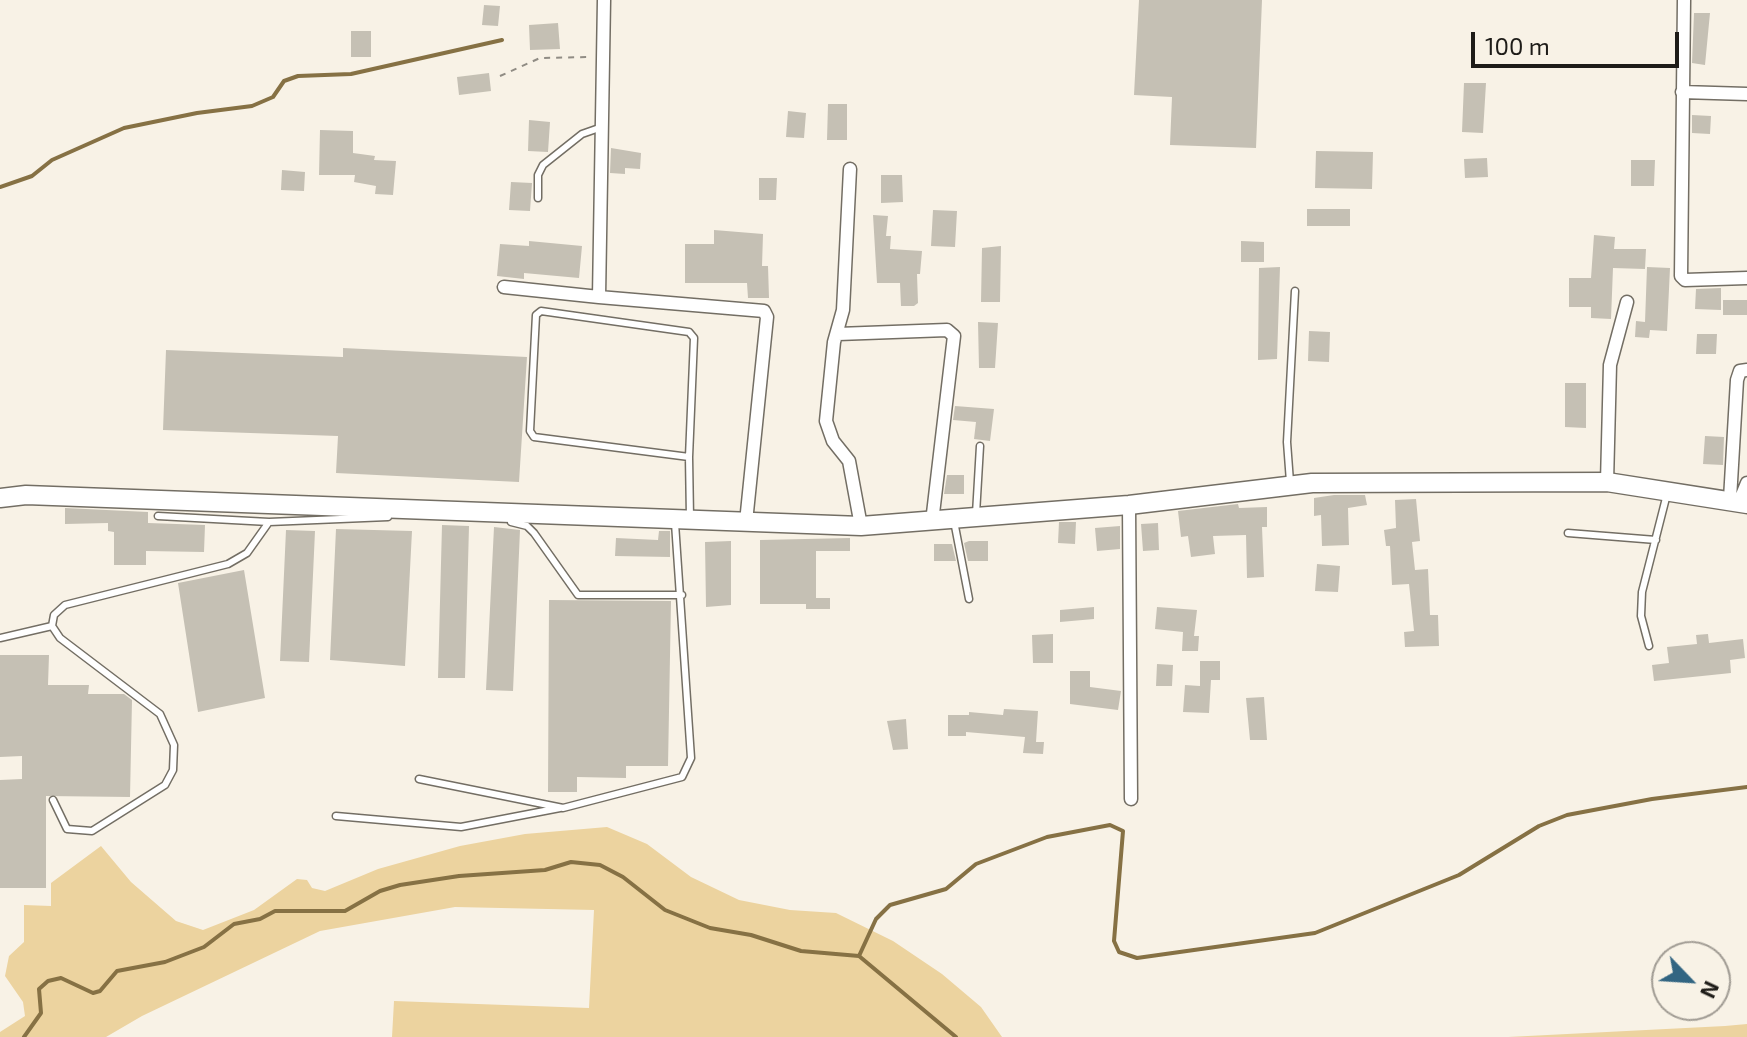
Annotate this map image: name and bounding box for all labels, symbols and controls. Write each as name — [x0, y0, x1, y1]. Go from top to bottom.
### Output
scale bar — [1475, 16, 1683, 66]
text: 100 m — [1485, 31, 1550, 60]
north arrow — [1651, 941, 1731, 1021]
text: N — [1696, 978, 1726, 1003]

